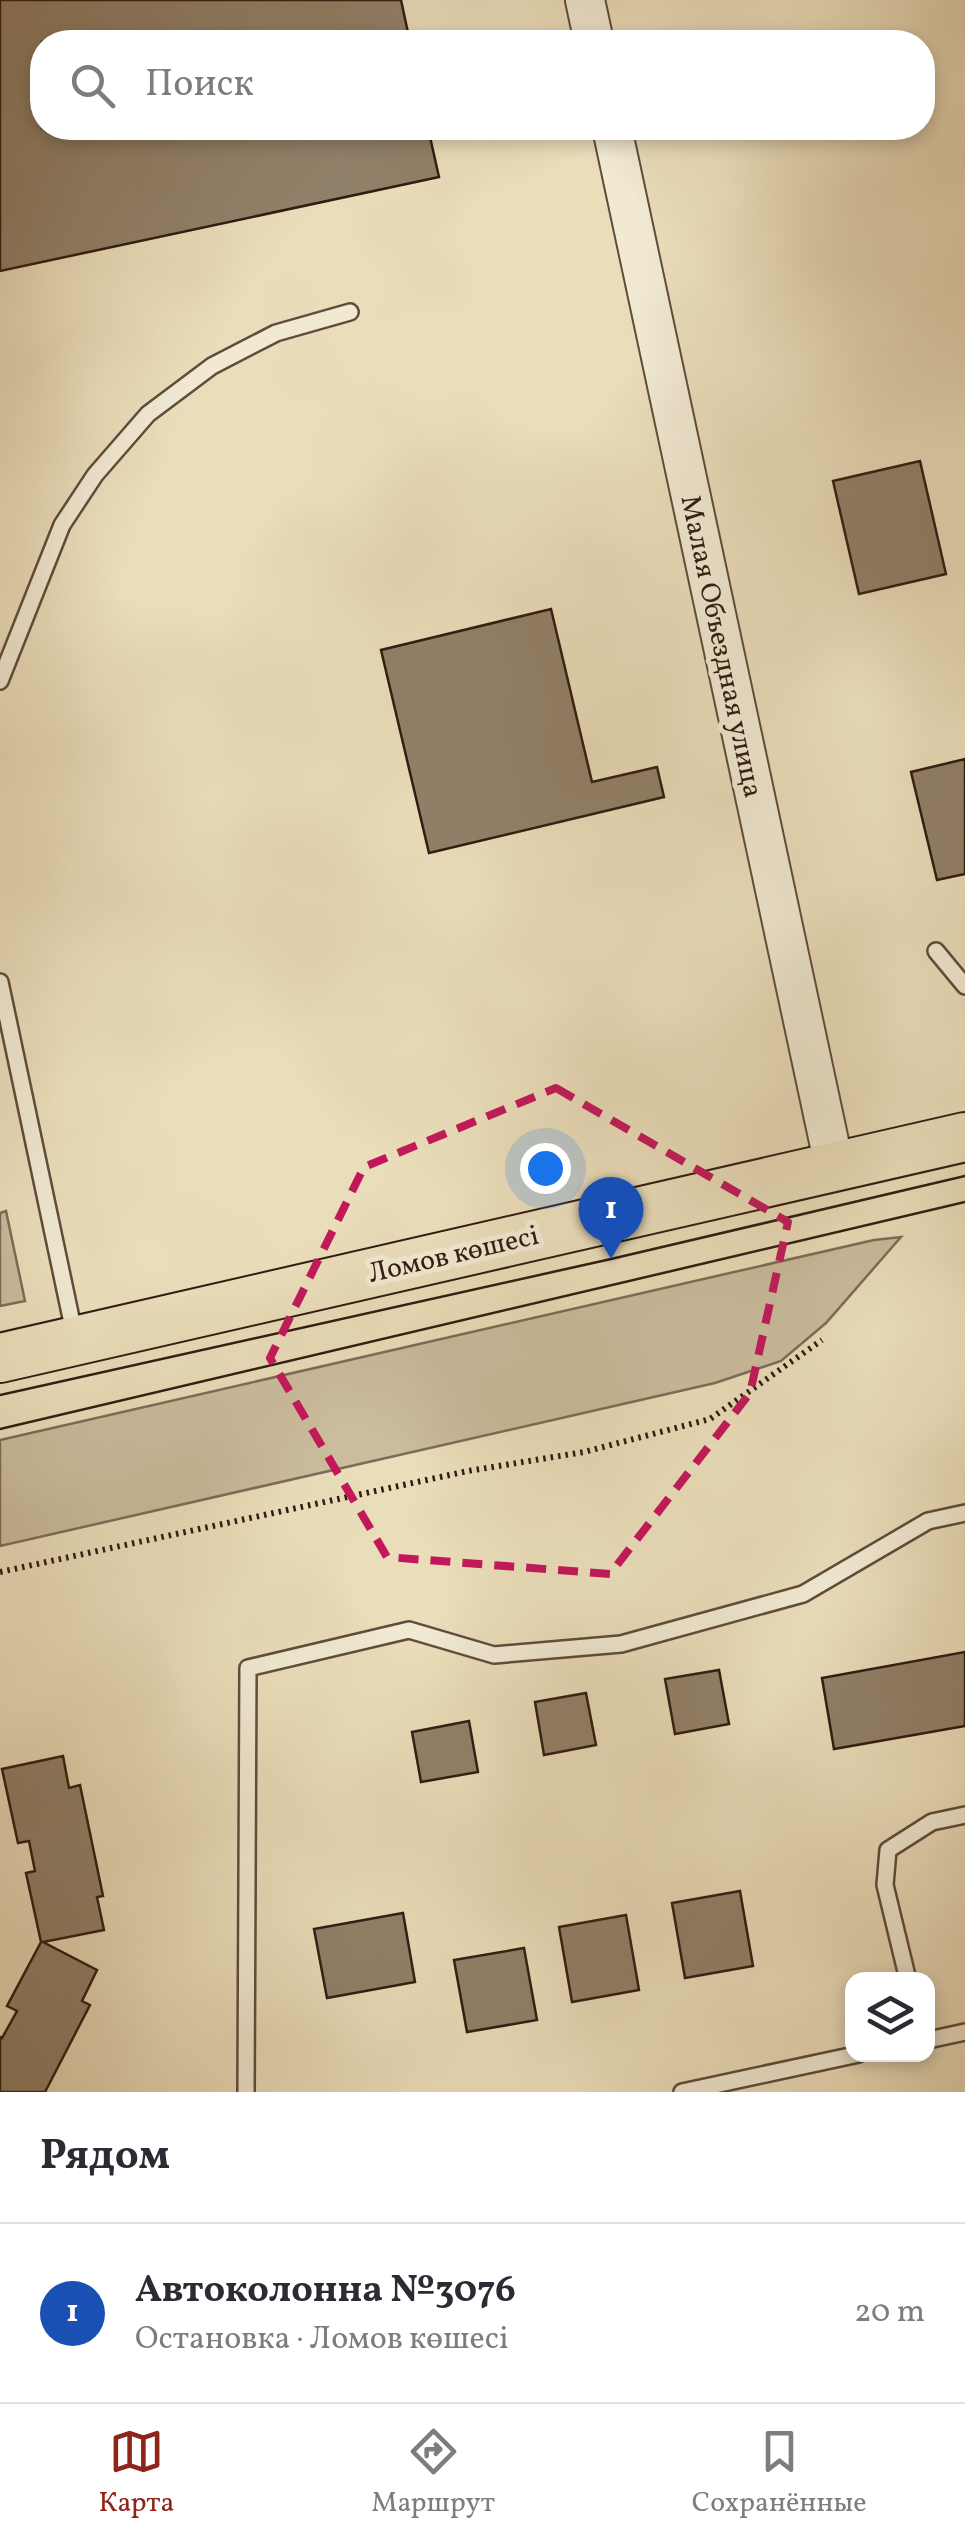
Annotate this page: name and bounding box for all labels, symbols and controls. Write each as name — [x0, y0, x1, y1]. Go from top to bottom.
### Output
search box — [30, 30, 935, 140]
icon: search — [65, 58, 120, 113]
text: Поиск — [145, 59, 254, 112]
street label: Малая Объездная улица — [669, 492, 772, 801]
your location — [520, 1143, 571, 1194]
pin: 1 — [578, 1176, 644, 1259]
street label: Ломов көшесі — [364, 1217, 543, 1294]
map controls — [845, 1972, 935, 2062]
button: layers — [845, 1972, 935, 2062]
text: Рядом — [40, 2128, 170, 2187]
text: Автоколонна №3076 — [135, 2265, 516, 2318]
text: 1 — [66, 2291, 79, 2335]
text: 20 m — [854, 2291, 925, 2335]
text: Остановка · Ломов көшесі — [135, 2318, 509, 2362]
tab: Карта — [98, 2424, 174, 2523]
tab: Маршрут — [371, 2424, 495, 2523]
tab: Сохранённые — [692, 2424, 867, 2523]

